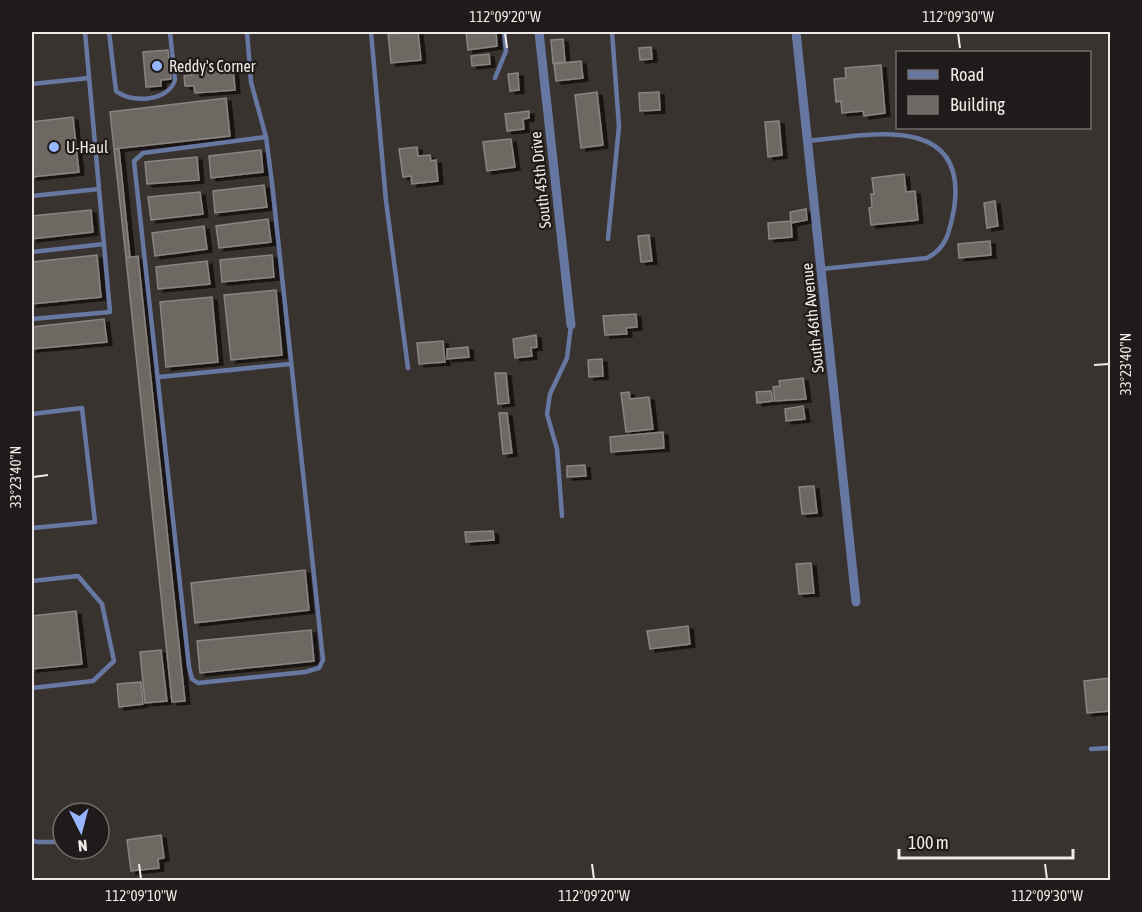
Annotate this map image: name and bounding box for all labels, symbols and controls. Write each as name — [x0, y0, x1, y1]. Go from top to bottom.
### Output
text: 112°09'20"W — [469, 8, 541, 25]
text: 112°09'30"W — [922, 8, 994, 25]
legend — [896, 51, 1091, 129]
place label: Reddy's Corner — [169, 57, 256, 76]
marker: Reddy's Corner — [150, 59, 164, 73]
text: Road — [950, 64, 984, 85]
text: Building — [950, 94, 1005, 115]
street label: South 45th Drive — [526, 131, 554, 229]
place label: U-Haul — [66, 138, 109, 156]
marker: U-Haul — [47, 140, 61, 154]
street label: South 46th Avenue — [797, 262, 827, 374]
text: 33°23'40"N — [1117, 333, 1134, 395]
text: 33°23'40"N — [7, 446, 24, 508]
north arrow — [51, 801, 111, 861]
scale bar — [899, 822, 1073, 860]
text: 100 m — [908, 832, 949, 853]
text: N — [77, 836, 88, 855]
text: 112°09'10"W — [105, 887, 177, 904]
text: 112°09'20"W — [558, 887, 630, 904]
text: 112°09'30"W — [1011, 887, 1083, 904]

